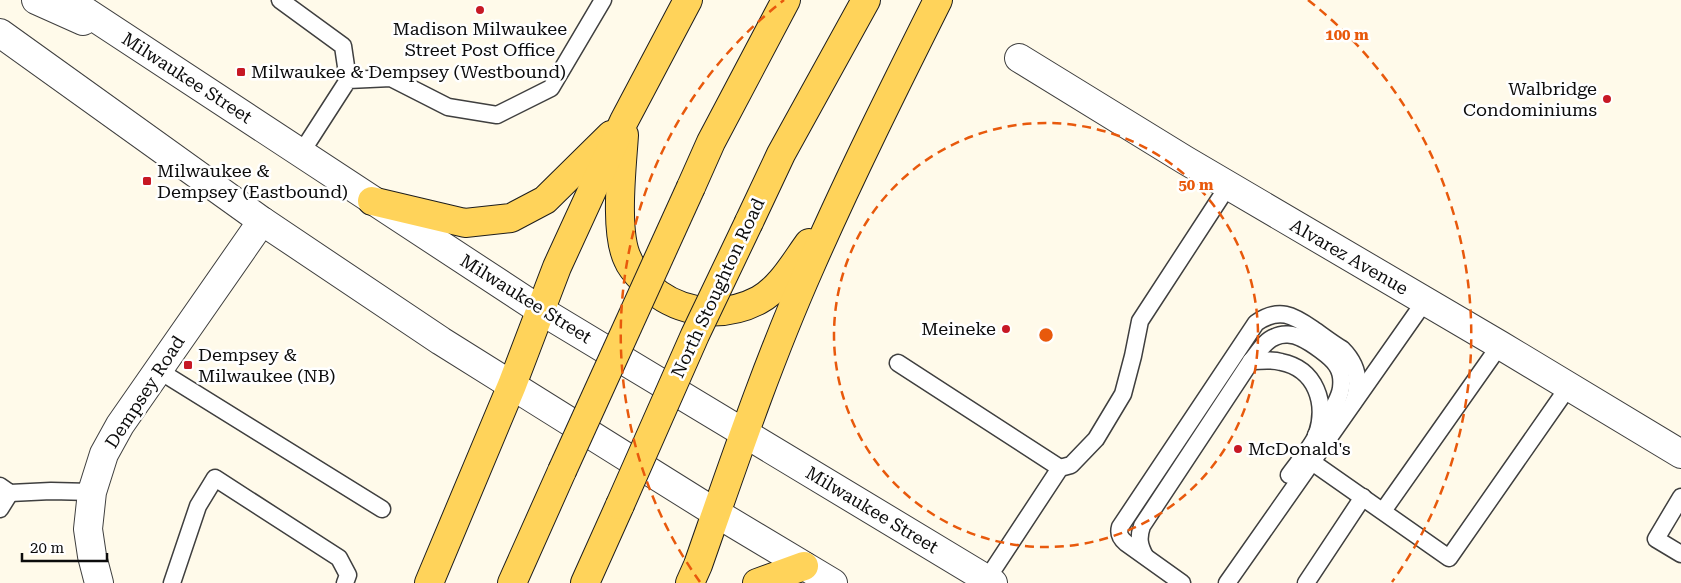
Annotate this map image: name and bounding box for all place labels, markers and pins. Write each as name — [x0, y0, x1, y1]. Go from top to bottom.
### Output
marker: Madison Milwaukee Street Post Office — [474, 4, 486, 16]
place label: Madison Milwaukee Street Post Office — [393, 18, 567, 60]
place label: Milwaukee & Dempsey (Westbound) — [251, 61, 566, 82]
marker: Milwaukee & Dempsey (Westbound) — [235, 66, 247, 78]
place label: Walbridge Condominiums — [1463, 78, 1597, 120]
marker: Walbridge Condominiums — [1601, 93, 1613, 105]
place label: Milwaukee & Dempsey (Eastbound) — [157, 160, 348, 202]
marker: Milwaukee & Dempsey (Eastbound) — [141, 175, 153, 187]
place label: Meineke — [921, 318, 996, 339]
marker: Meineke — [1000, 323, 1012, 335]
centre of rings — [1037, 326, 1055, 344]
place label: Dempsey & Milwaukee (NB) — [198, 344, 335, 386]
marker: Dempsey & Milwaukee (NB) — [182, 359, 194, 371]
place label: McDonald's — [1248, 438, 1351, 459]
marker: McDonald's — [1232, 443, 1244, 455]

